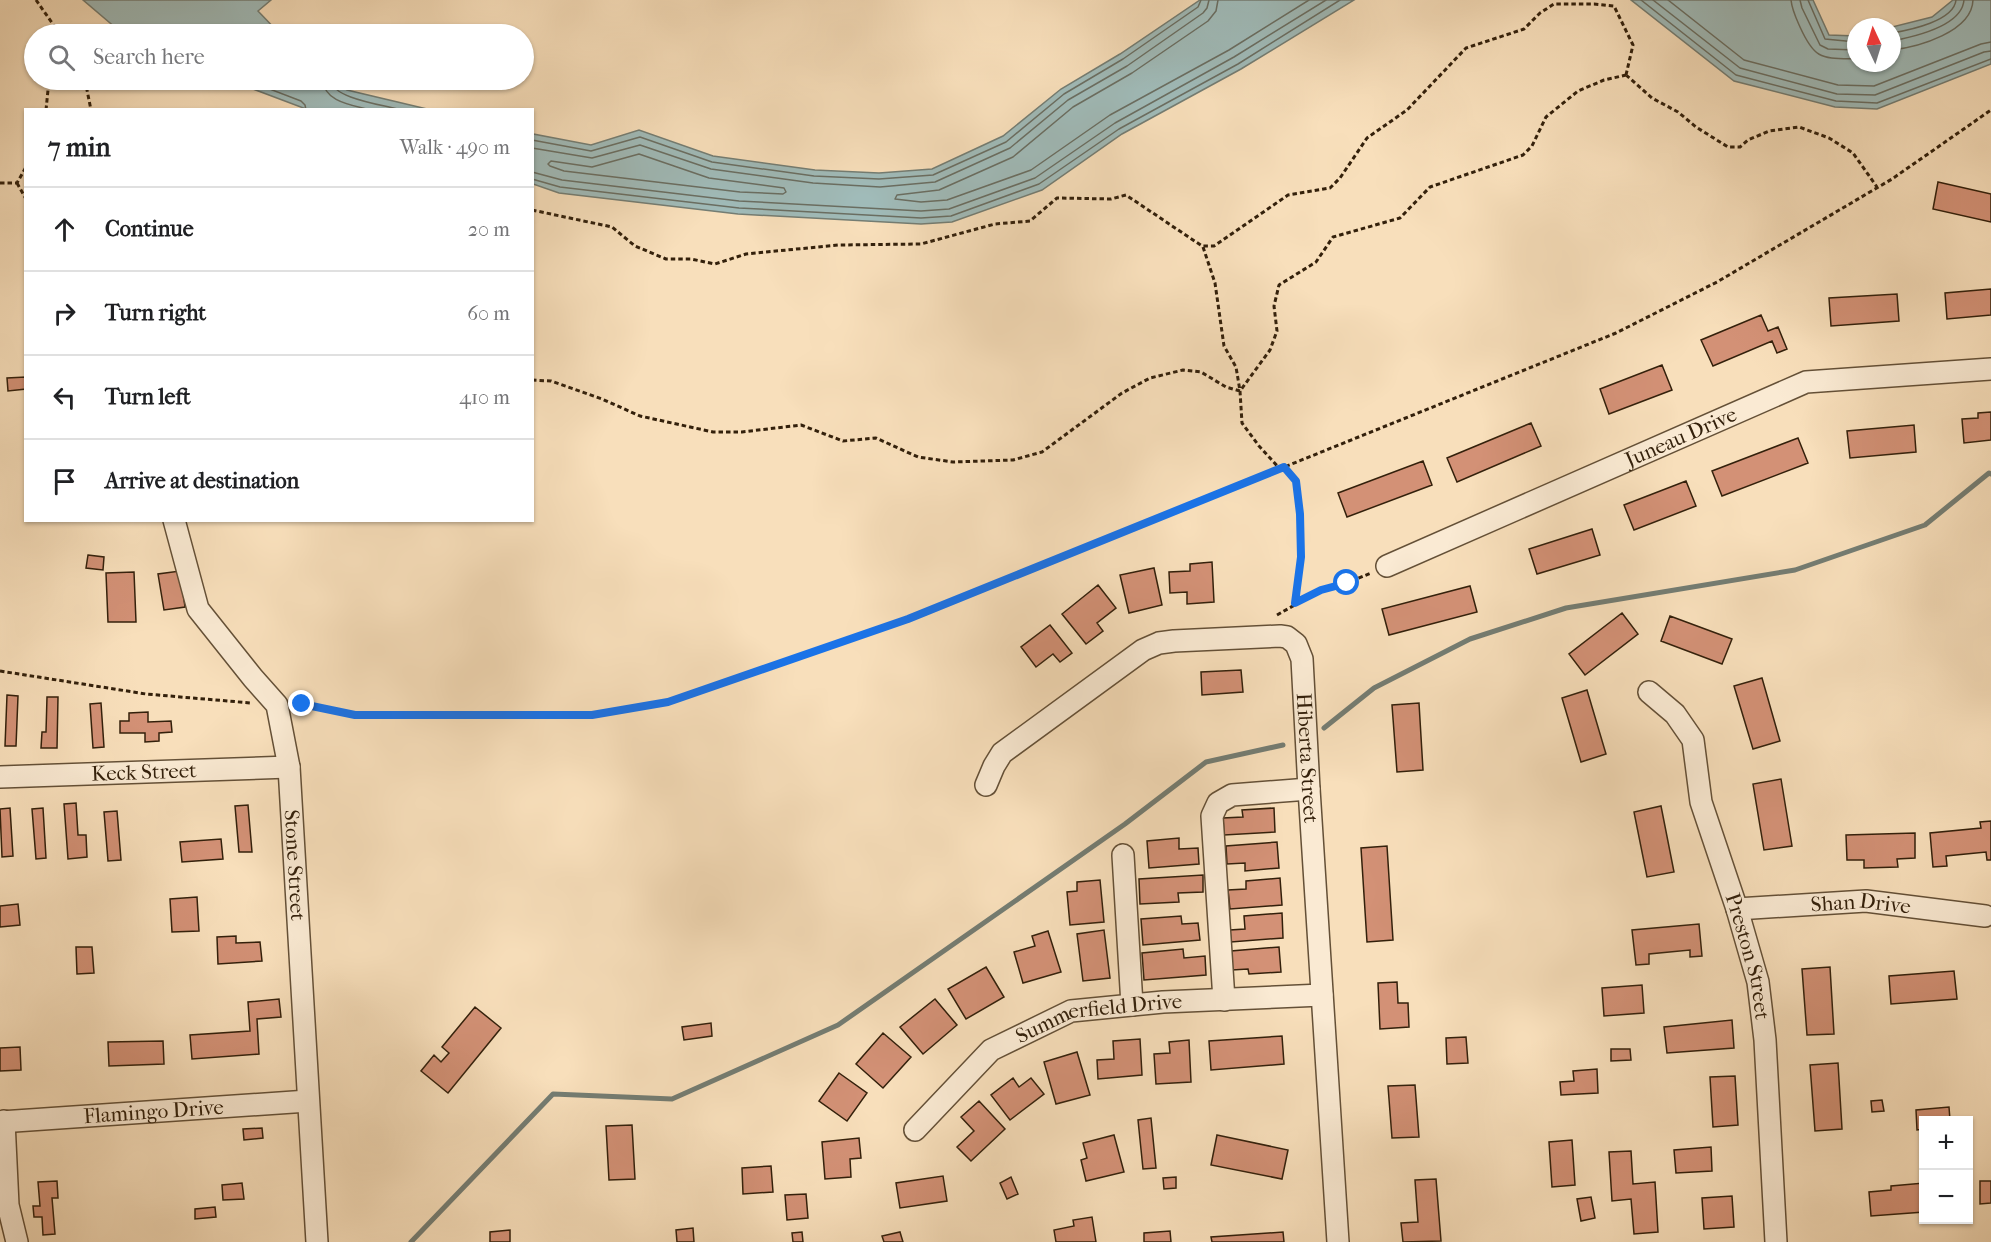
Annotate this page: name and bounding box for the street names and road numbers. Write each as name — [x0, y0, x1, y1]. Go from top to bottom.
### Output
street label: Juneau Drive — [1620, 402, 1740, 473]
street label: Hiberta Street — [1292, 692, 1323, 824]
street label: Keck Street — [91, 758, 197, 786]
street label: Stone Street — [280, 809, 310, 922]
street label: Shan Drive — [1810, 888, 1912, 919]
street label: Preston Street — [1721, 890, 1775, 1022]
street label: Summerfield Drive — [1012, 989, 1183, 1048]
street label: Flamingo Drive — [83, 1095, 225, 1128]

